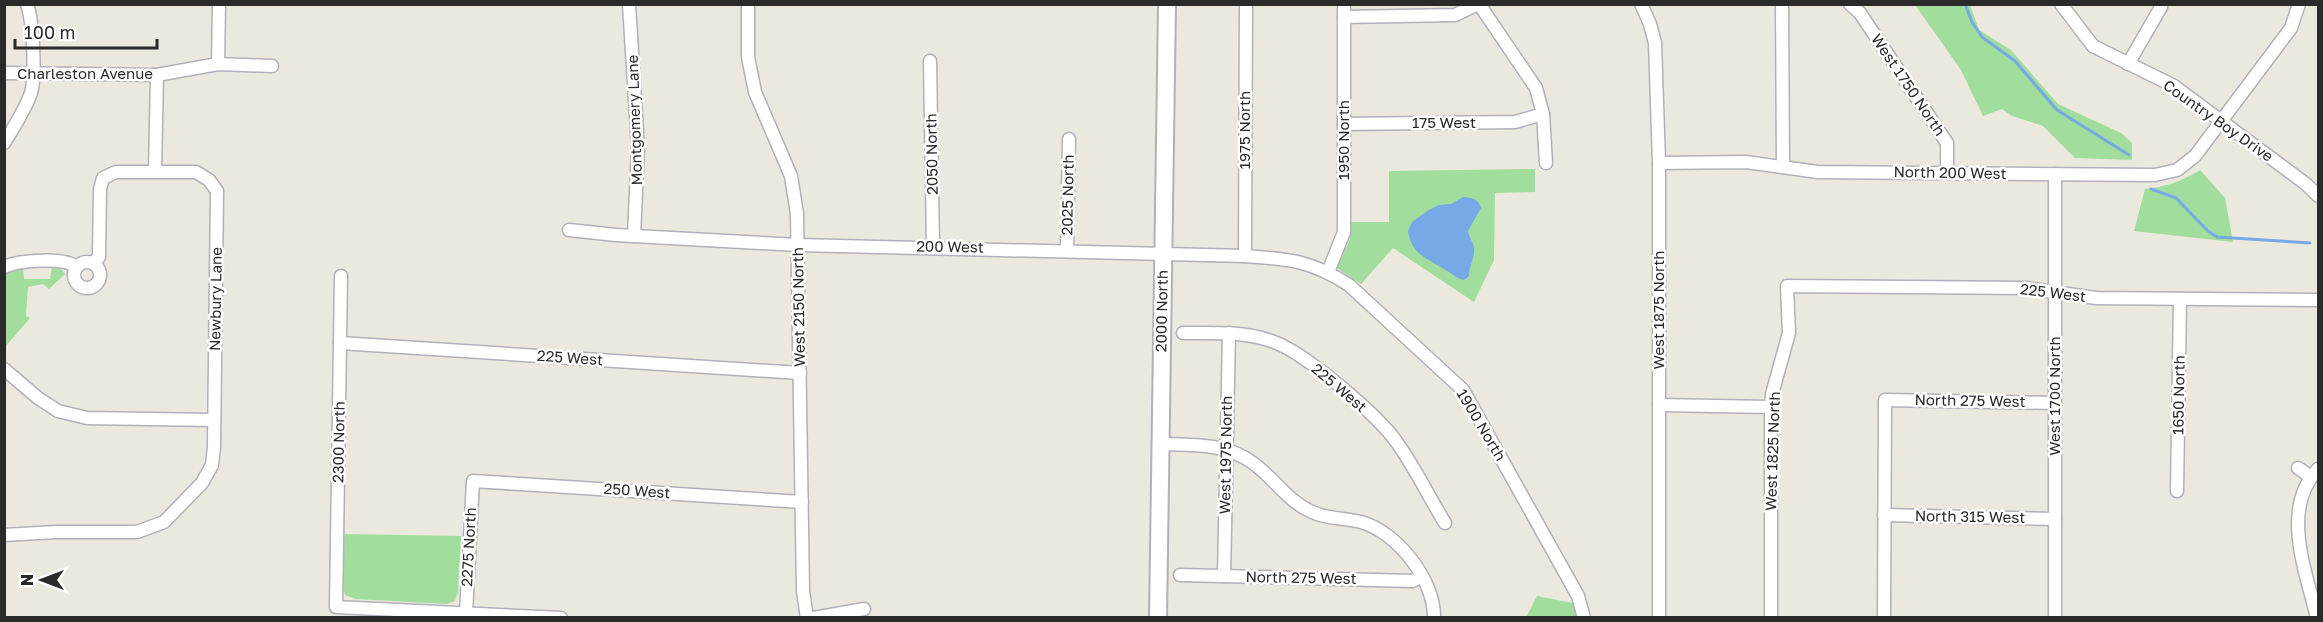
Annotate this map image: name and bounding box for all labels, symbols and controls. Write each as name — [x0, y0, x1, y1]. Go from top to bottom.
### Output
scale bar — [15, 12, 158, 50]
text: 100 m — [24, 21, 75, 43]
street label: West 1750 North — [1868, 30, 1950, 139]
street label: Montgomery Lane — [623, 54, 645, 186]
street label: Charleston Avenue — [17, 64, 153, 82]
street label: Country Boy Drive — [2160, 76, 2277, 165]
street label: 1975 North — [1235, 91, 1253, 169]
street label: 1950 North — [1334, 100, 1352, 180]
street label: 2050 North — [921, 113, 941, 195]
street label: 175 West — [1412, 113, 1476, 131]
street label: 2025 North — [1057, 154, 1077, 236]
street label: North 200 West — [1893, 162, 2007, 182]
street label: 200 West — [916, 236, 984, 256]
street label: Newbury Lane — [205, 247, 225, 351]
street label: West 2150 North — [788, 247, 808, 367]
street label: West 1875 North — [1649, 251, 1667, 369]
street label: 2000 North — [1151, 270, 1171, 352]
street label: 225 West — [2019, 279, 2087, 305]
street label: West 1700 North — [2045, 336, 2063, 456]
street label: 225 West — [536, 346, 604, 368]
street label: 1650 North — [2168, 355, 2188, 435]
street label: 225 West — [1308, 359, 1371, 415]
street label: 1900 North — [1453, 385, 1510, 464]
street label: North 275 West — [1914, 390, 2026, 410]
street label: West 1825 North — [1761, 391, 1783, 511]
street label: West 1975 North — [1215, 395, 1235, 514]
street label: 2300 North — [328, 401, 348, 483]
street label: 250 West — [603, 479, 671, 501]
street label: North 315 West — [1915, 506, 2025, 526]
street label: 2275 North — [457, 507, 479, 587]
north arrow — [12, 550, 72, 610]
street label: North 275 West — [1245, 567, 1357, 587]
text: N — [17, 574, 37, 586]

